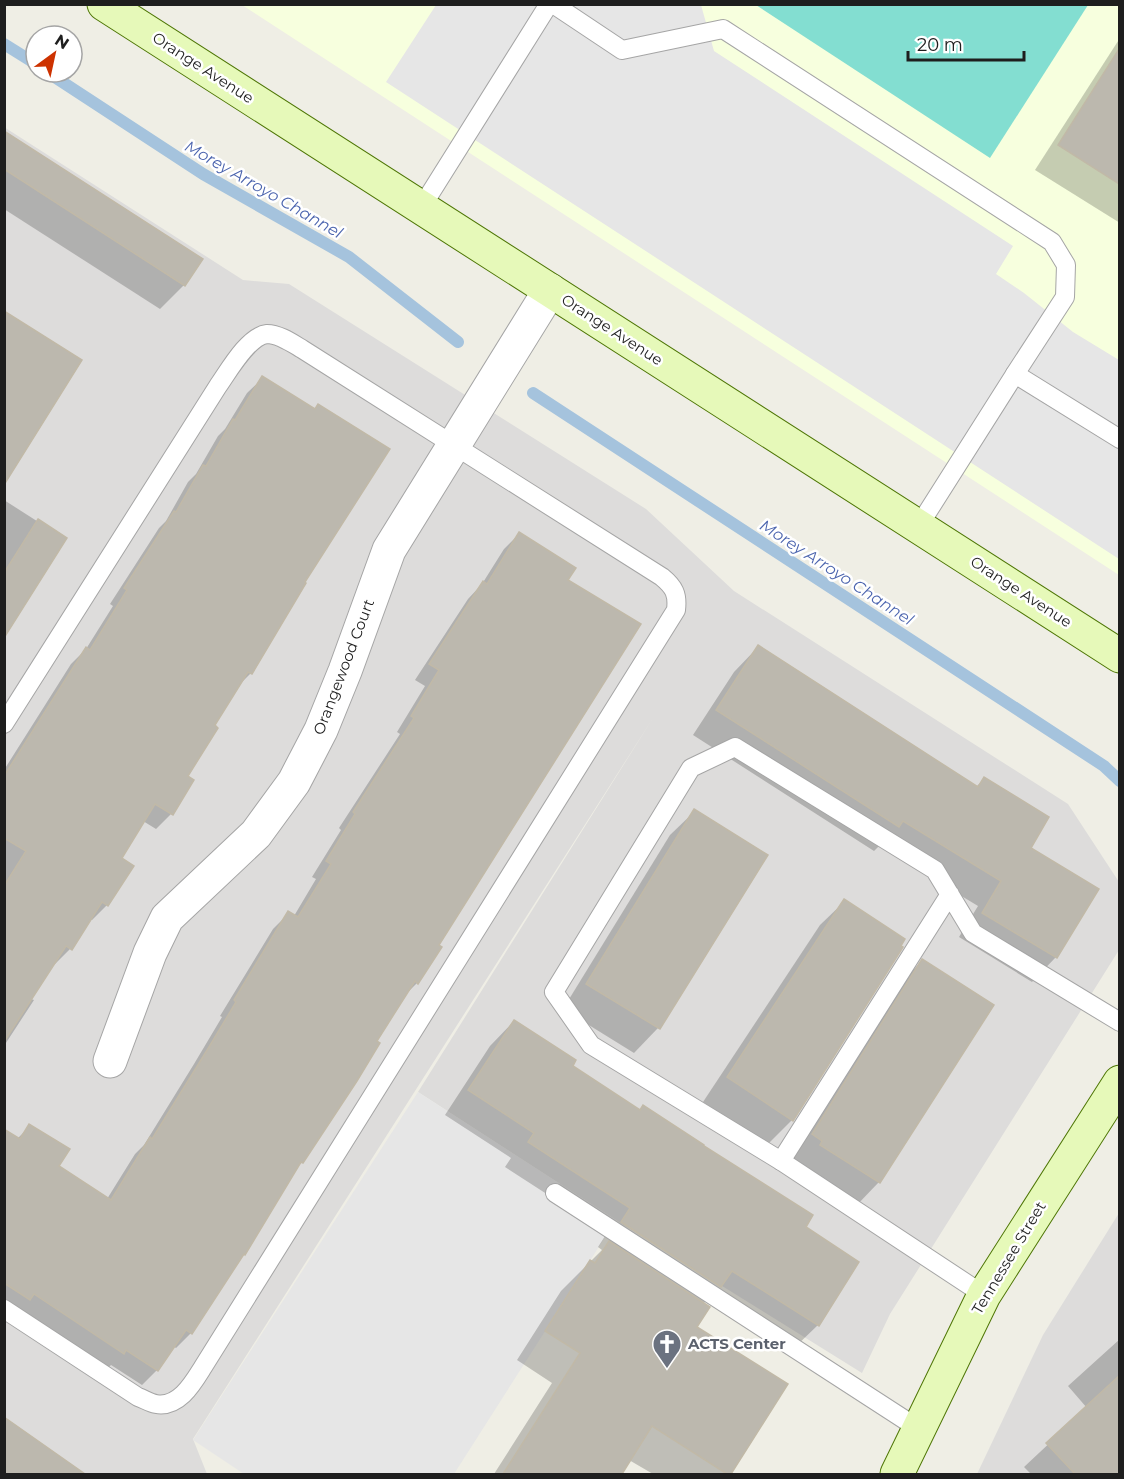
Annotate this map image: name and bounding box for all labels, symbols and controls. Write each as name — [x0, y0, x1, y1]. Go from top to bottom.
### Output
north arrow — [24, 24, 84, 84]
scale bar — [908, 24, 1024, 62]
street label: Orange Avenue — [149, 28, 257, 107]
text: N — [51, 30, 72, 53]
text: 20 m — [917, 34, 963, 56]
water label: Morey Arroyo Channel — [181, 136, 347, 243]
street label: Orange Avenue — [558, 290, 666, 369]
water label: Morey Arroyo Channel — [756, 516, 918, 630]
street label: Orange Avenue — [967, 552, 1075, 631]
street label: Orangewood Court — [309, 596, 378, 738]
street label: Tennessee Street — [967, 1198, 1050, 1318]
church icon: ACTS Center — [651, 1328, 683, 1370]
place label: ACTS Center — [687, 1334, 786, 1353]

